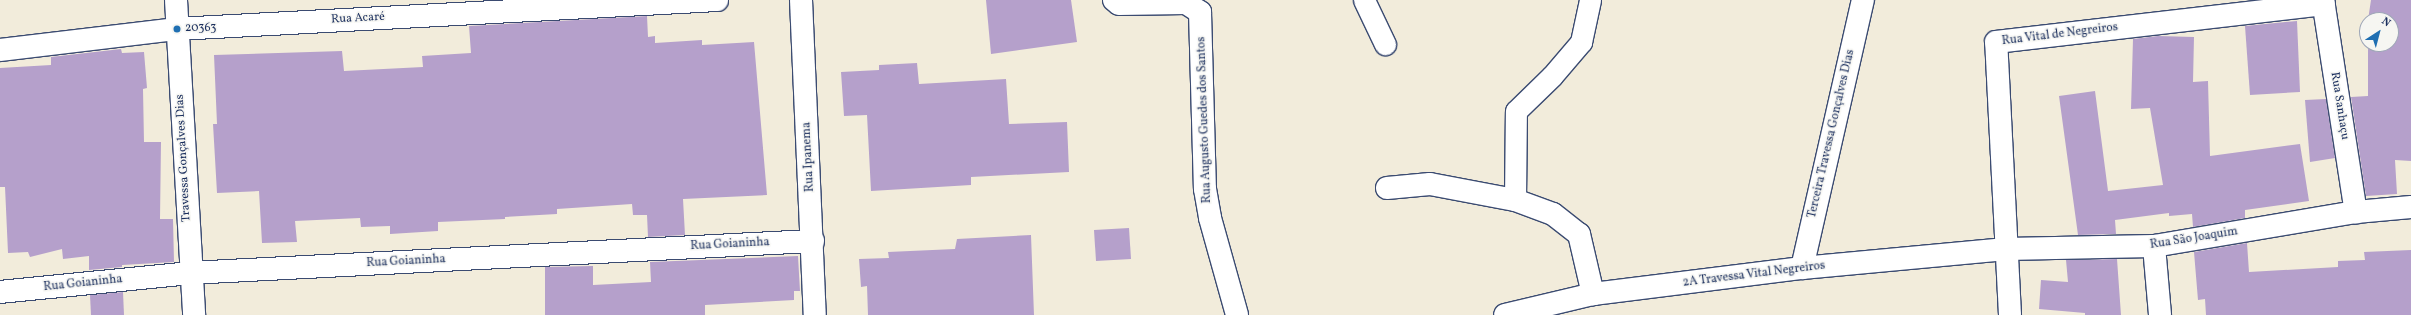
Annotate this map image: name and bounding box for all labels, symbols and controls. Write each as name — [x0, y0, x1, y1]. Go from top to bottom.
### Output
street label: Rua Acaré — [331, 10, 385, 28]
north arrow — [2359, 12, 2399, 52]
text: N — [2378, 14, 2393, 31]
street label: Rua Vital de Negreiros — [2001, 21, 2119, 49]
place label: 20363 — [185, 22, 216, 36]
marker: 20363 — [172, 24, 182, 34]
street label: Rua Augusto Guedes dos Santos — [1195, 37, 1215, 203]
street label: Terceira Travessa Gonçalves Dias — [1806, 48, 1858, 220]
street label: Rua Sanhaçu — [2327, 71, 2351, 141]
street label: Travessa Gonçalves Dias — [173, 94, 195, 222]
street label: Rua Ipanema — [800, 122, 818, 192]
street label: Rua São Joaquim — [2149, 225, 2239, 253]
street label: Rua Goianinha — [690, 236, 770, 254]
street label: Rua Goianinha — [366, 253, 446, 271]
street label: 2A Travessa Vital Negreiros — [1682, 259, 1826, 291]
street label: Rua Goianinha — [43, 273, 123, 295]

